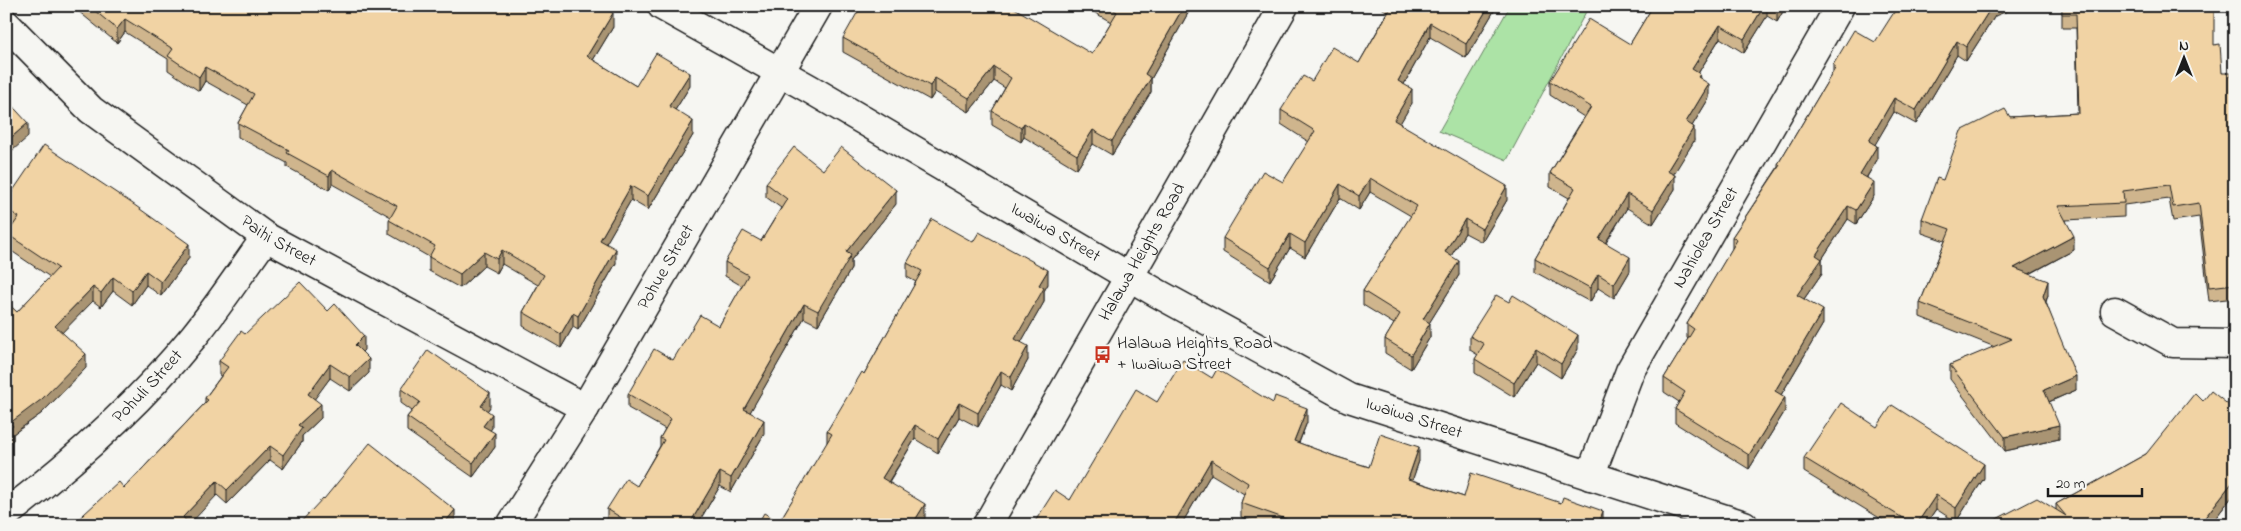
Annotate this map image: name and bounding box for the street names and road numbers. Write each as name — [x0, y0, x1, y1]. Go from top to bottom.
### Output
street label: Halawa Heights Road — [1093, 178, 1193, 326]
street label: Nahiolea Street — [1667, 182, 1746, 293]
street label: Iwaiwa Street — [1005, 196, 1105, 270]
street label: Paihi Street — [235, 209, 321, 274]
street label: Pohue Street — [631, 220, 702, 315]
street label: Pohuli Street — [107, 344, 190, 430]
street label: Iwaiwa Street — [1362, 391, 1466, 447]

